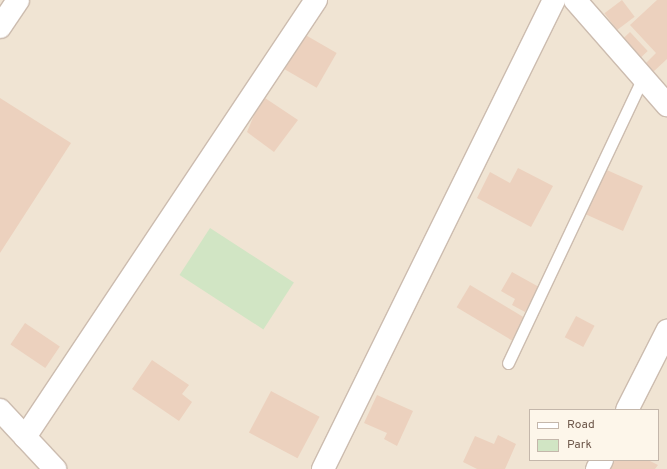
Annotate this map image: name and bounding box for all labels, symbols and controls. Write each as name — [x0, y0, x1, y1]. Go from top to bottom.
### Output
legend — [529, 409, 659, 461]
text: Road — [567, 417, 595, 433]
text: Park — [567, 437, 592, 453]

